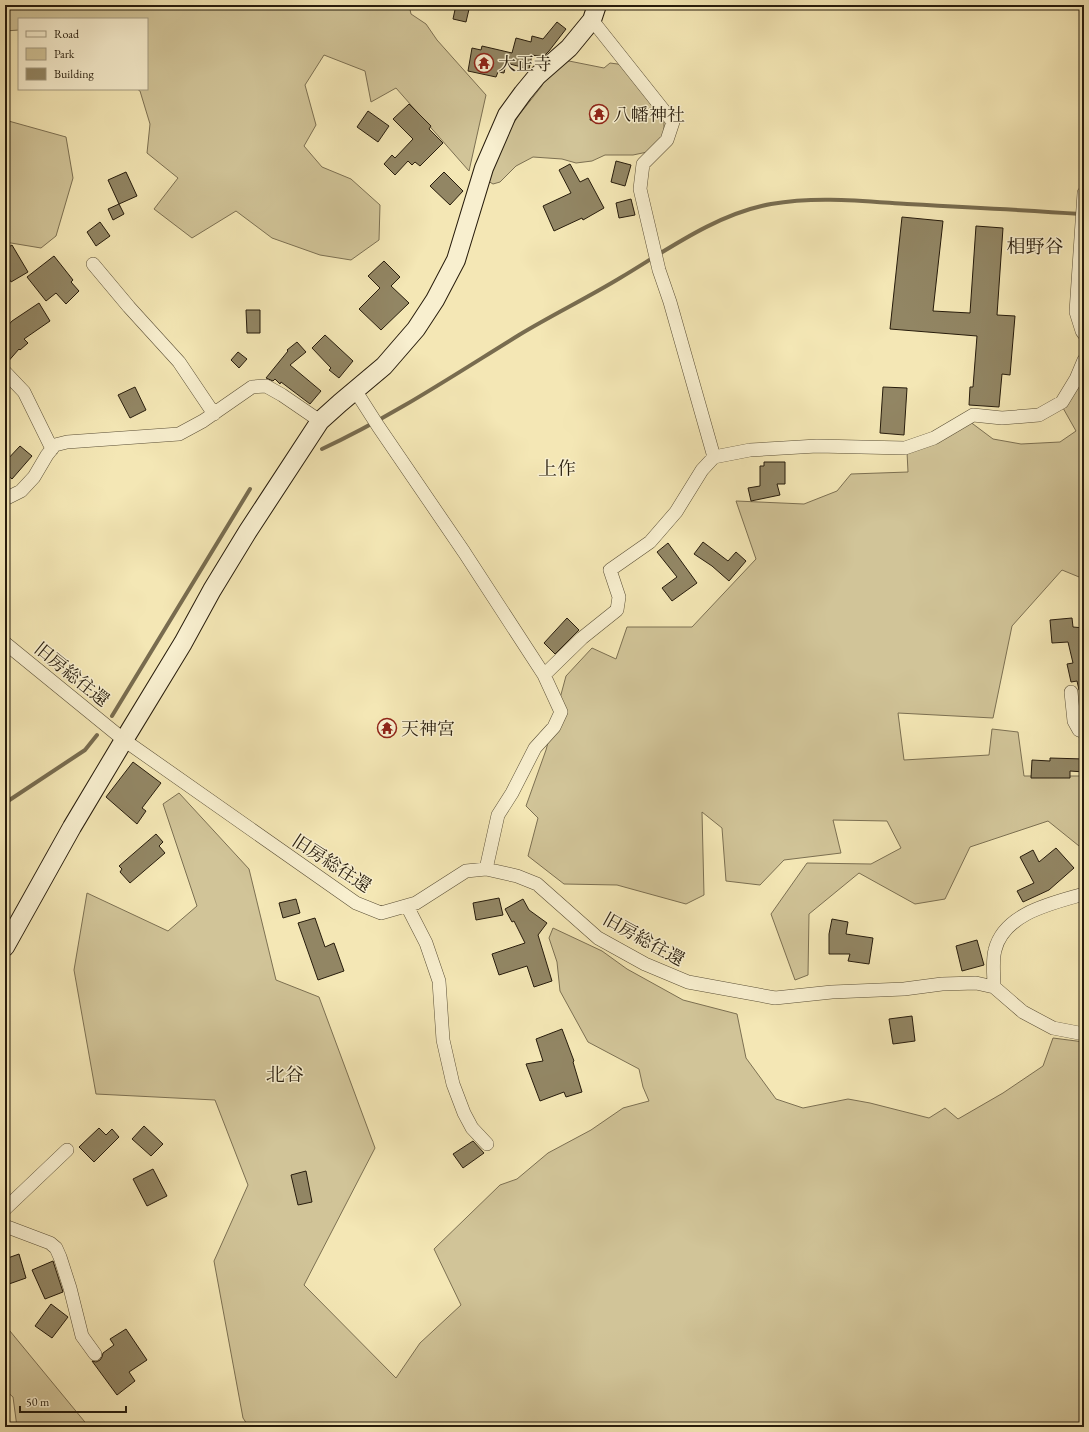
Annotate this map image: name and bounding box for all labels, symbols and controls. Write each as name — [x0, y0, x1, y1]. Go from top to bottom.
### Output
legend — [18, 18, 148, 90]
text: Road — [54, 26, 80, 42]
text: Park — [54, 46, 75, 62]
temple icon: 大正寺 — [473, 52, 495, 74]
place label: 大正寺 — [498, 52, 552, 75]
text: Building — [54, 66, 95, 82]
temple icon: 八幡神社 — [588, 103, 610, 125]
place label: 八幡神社 — [613, 103, 685, 126]
district label: 相野谷 — [1006, 234, 1064, 259]
district label: 上作 — [538, 456, 576, 481]
street label: 旧房総往還 — [30, 637, 114, 711]
temple icon: 天神宮 — [376, 717, 398, 739]
place label: 天神宮 — [401, 717, 455, 740]
street label: 旧房総往還 — [288, 829, 376, 897]
street label: 旧房総往還 — [599, 907, 689, 971]
district label: 北谷 — [266, 1062, 304, 1087]
scale bar — [20, 1388, 126, 1414]
text: 50 m — [26, 1394, 50, 1410]

